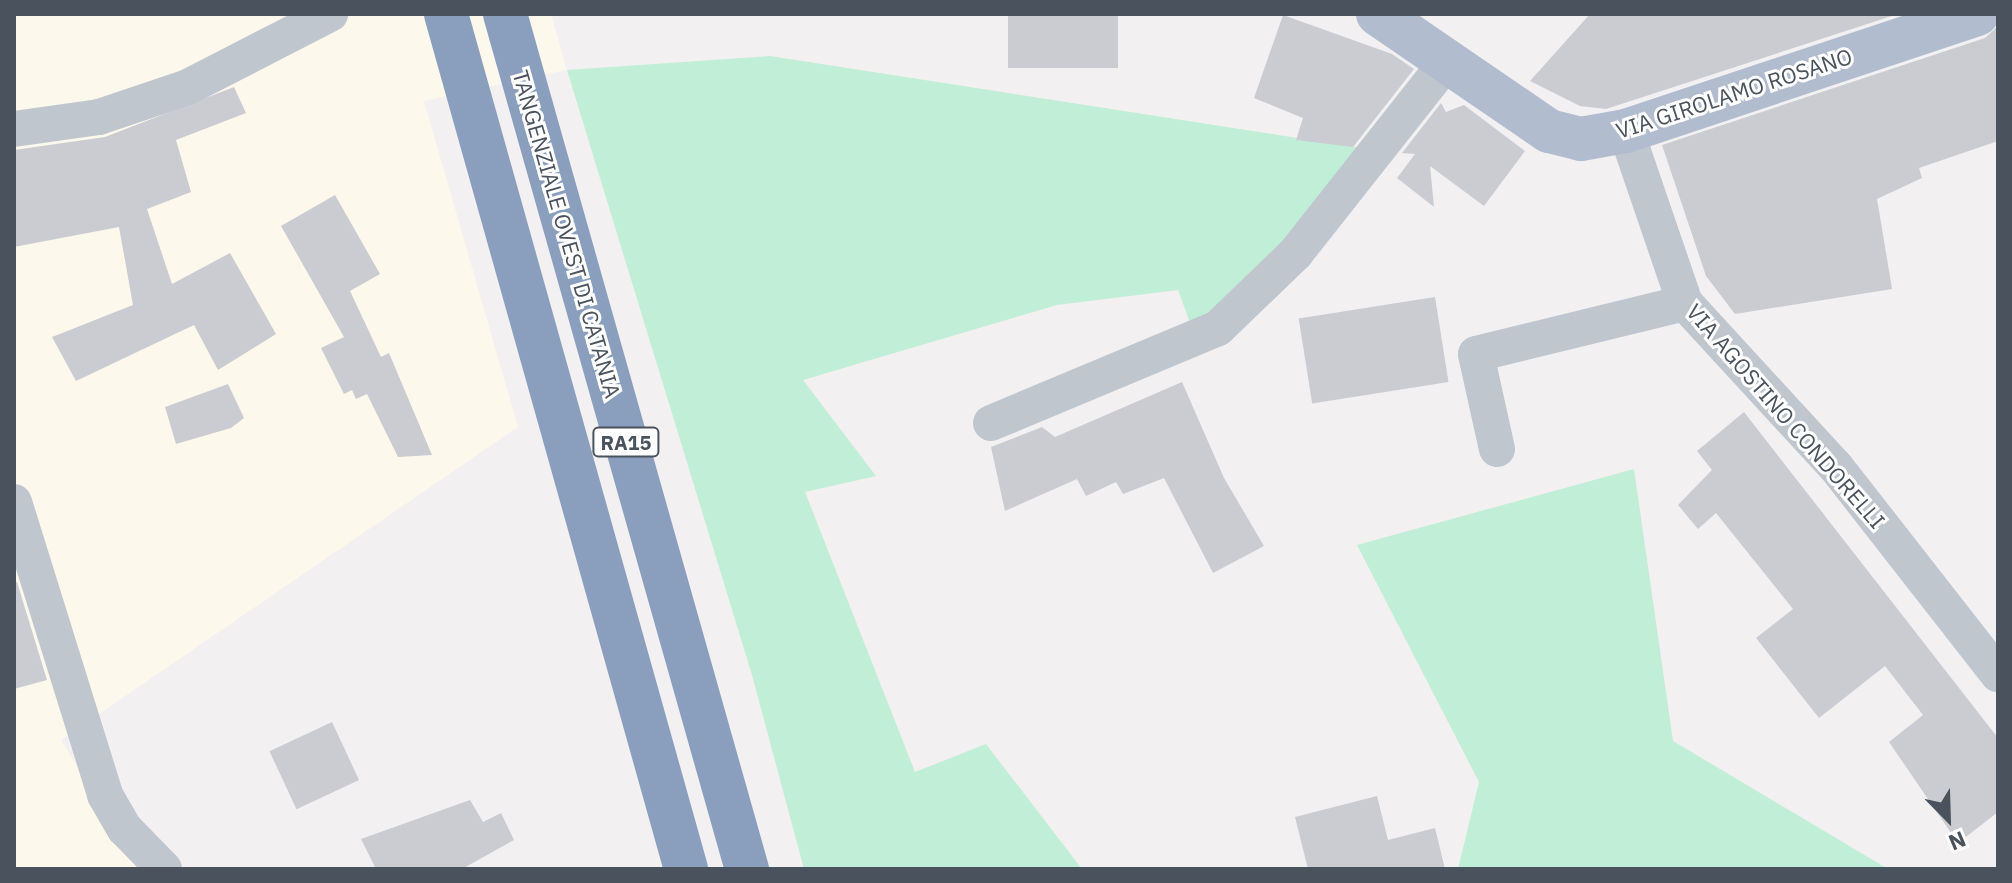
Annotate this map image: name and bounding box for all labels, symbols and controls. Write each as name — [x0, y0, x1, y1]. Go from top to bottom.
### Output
street label: VIA GIROLAMO ROSANO — [1613, 42, 1855, 144]
street label: TANGENZIALE OVEST DI CATANIA — [507, 67, 627, 401]
street label: VIA AGOSTINO CONDORELLI — [1681, 298, 1891, 534]
road number: RA15 — [592, 426, 660, 458]
north arrow — [1908, 779, 1988, 859]
text: N — [1945, 825, 1971, 858]

